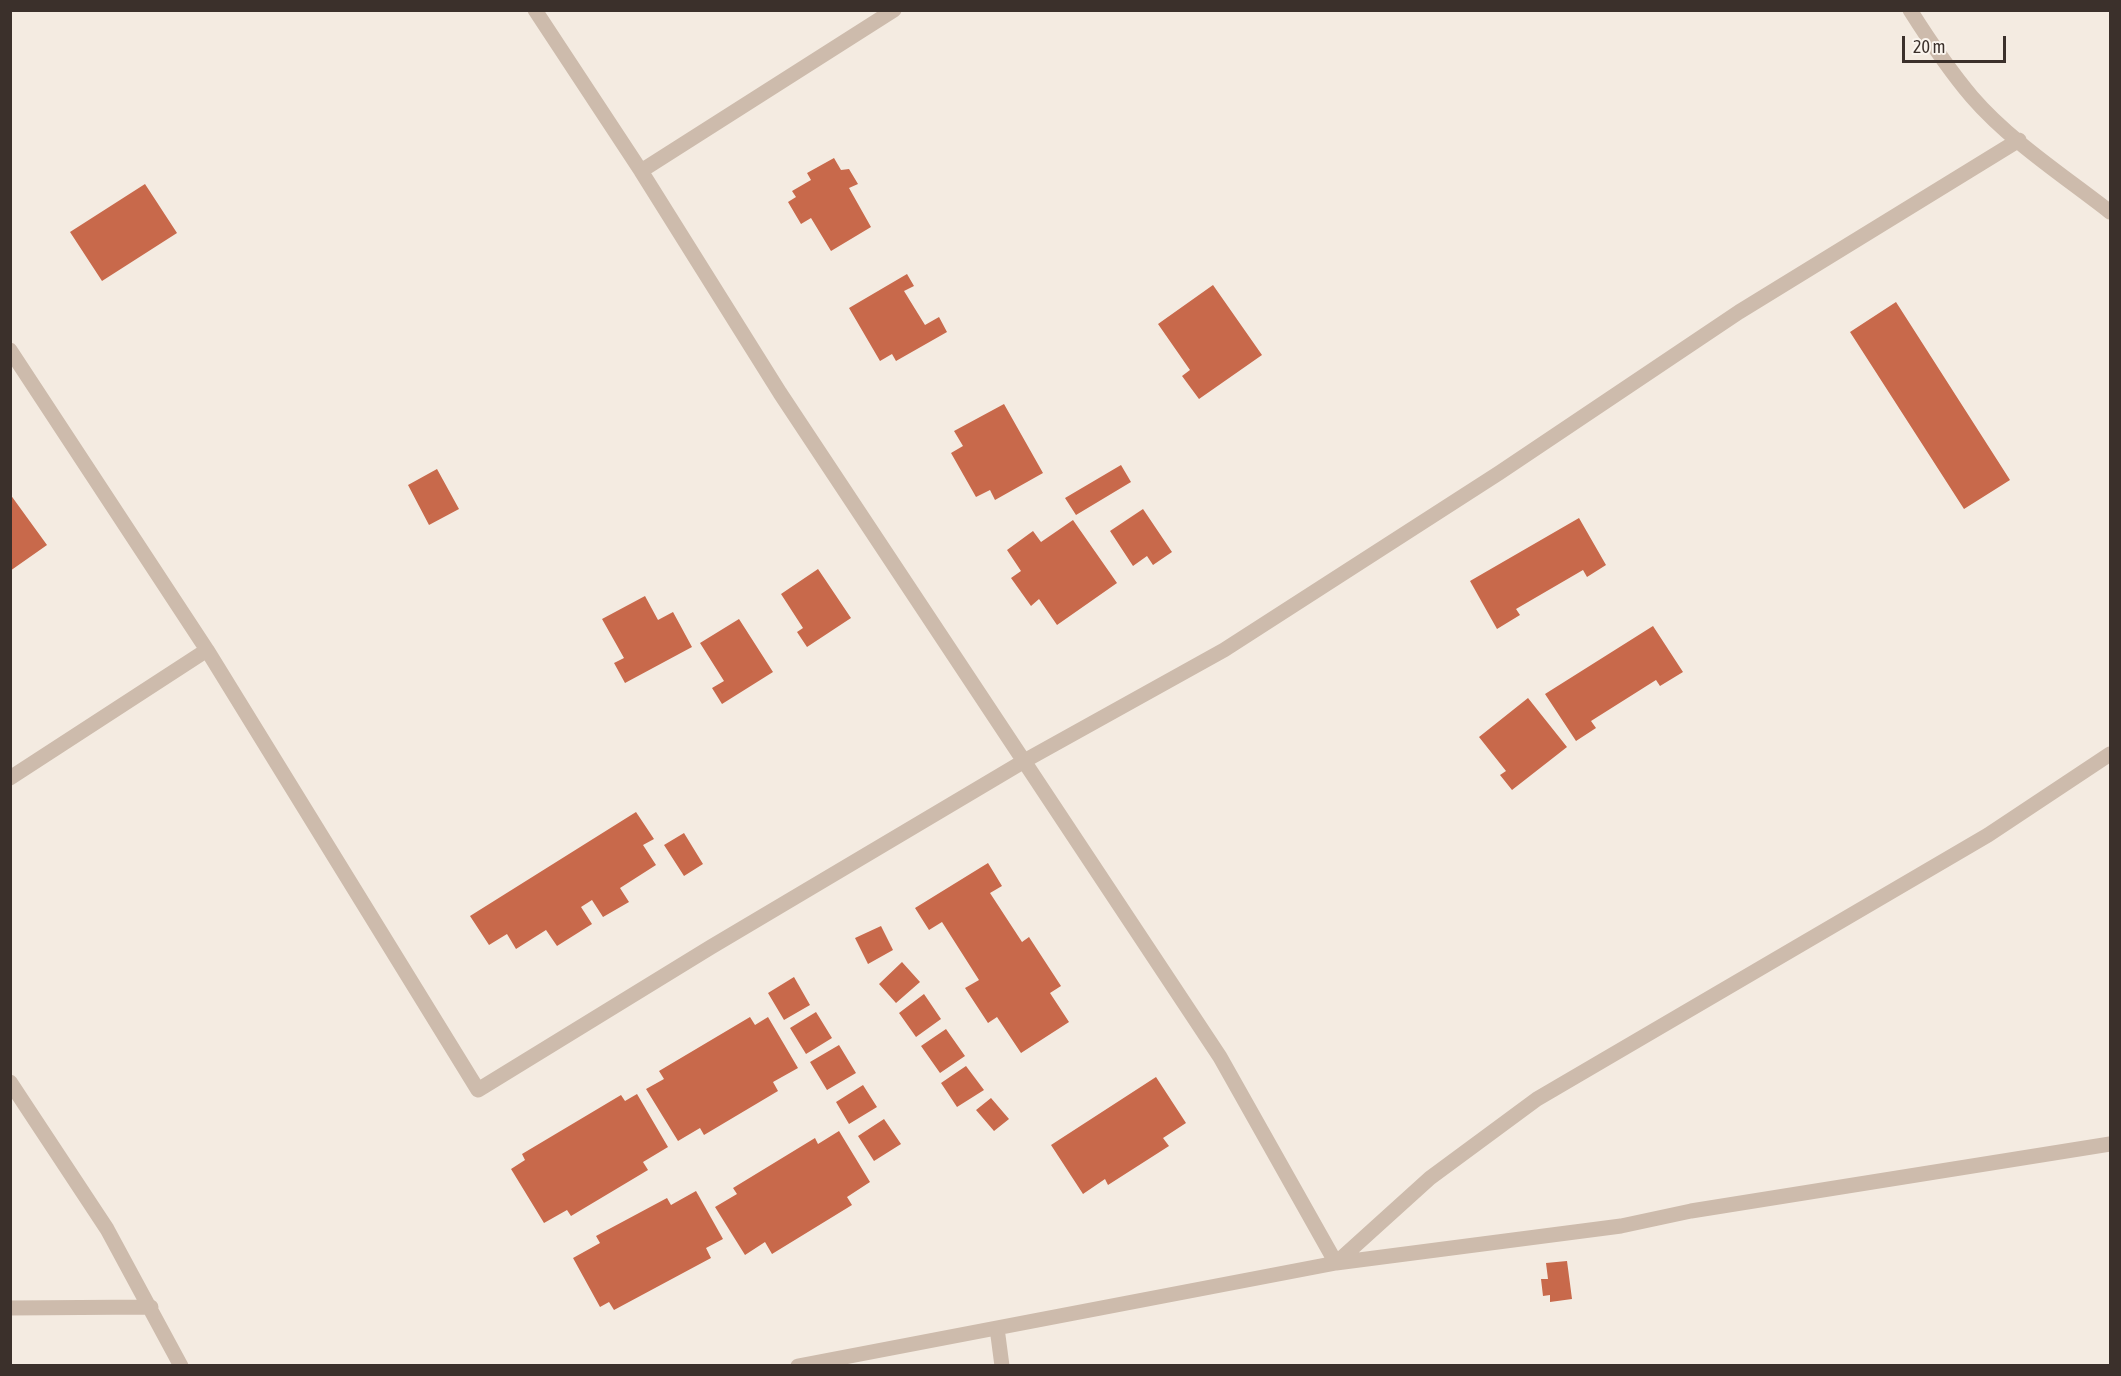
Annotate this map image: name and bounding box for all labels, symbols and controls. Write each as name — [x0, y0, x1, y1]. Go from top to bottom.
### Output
scale bar — [1905, 24, 2008, 62]
text: 20 m — [1913, 36, 1945, 57]

